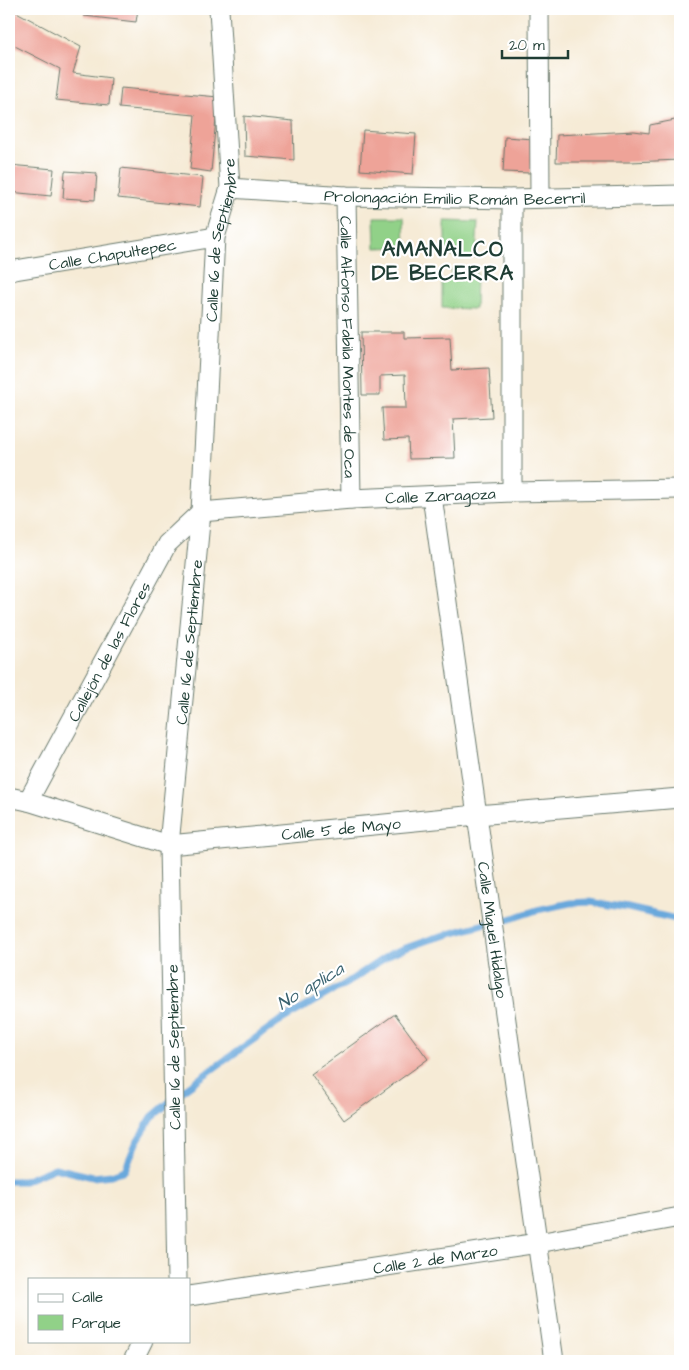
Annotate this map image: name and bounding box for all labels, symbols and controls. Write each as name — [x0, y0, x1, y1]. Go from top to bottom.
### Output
scale bar — [502, 28, 568, 60]
text: 20 m — [509, 35, 545, 56]
street label: Calle 16 de Septiembre — [201, 157, 243, 322]
street label: Prolongación Emilio Román Becerril — [323, 185, 586, 211]
street label: Calle Alfonso Fabila Montes de Oca — [334, 216, 361, 478]
street label: Calle Chapultepec — [47, 234, 178, 276]
district label: AMANALCO DE BECERRA — [372, 235, 514, 288]
street label: Calle Zaragoza — [385, 483, 496, 509]
street label: Calle 16 de Septiembre — [171, 558, 208, 726]
street label: Callejón de las Flores — [63, 578, 157, 726]
street label: Calle 5 de Mayo — [281, 812, 402, 846]
street label: Calle Miguel Hidalgo — [472, 860, 513, 999]
water label: No aplica — [272, 956, 349, 1016]
street label: Calle 16 de Septiembre — [162, 964, 186, 1130]
street label: Calle 2 de Marzo — [372, 1239, 499, 1280]
legend — [28, 1278, 190, 1342]
text: Calle — [72, 1287, 103, 1308]
text: Parque — [72, 1313, 121, 1334]

